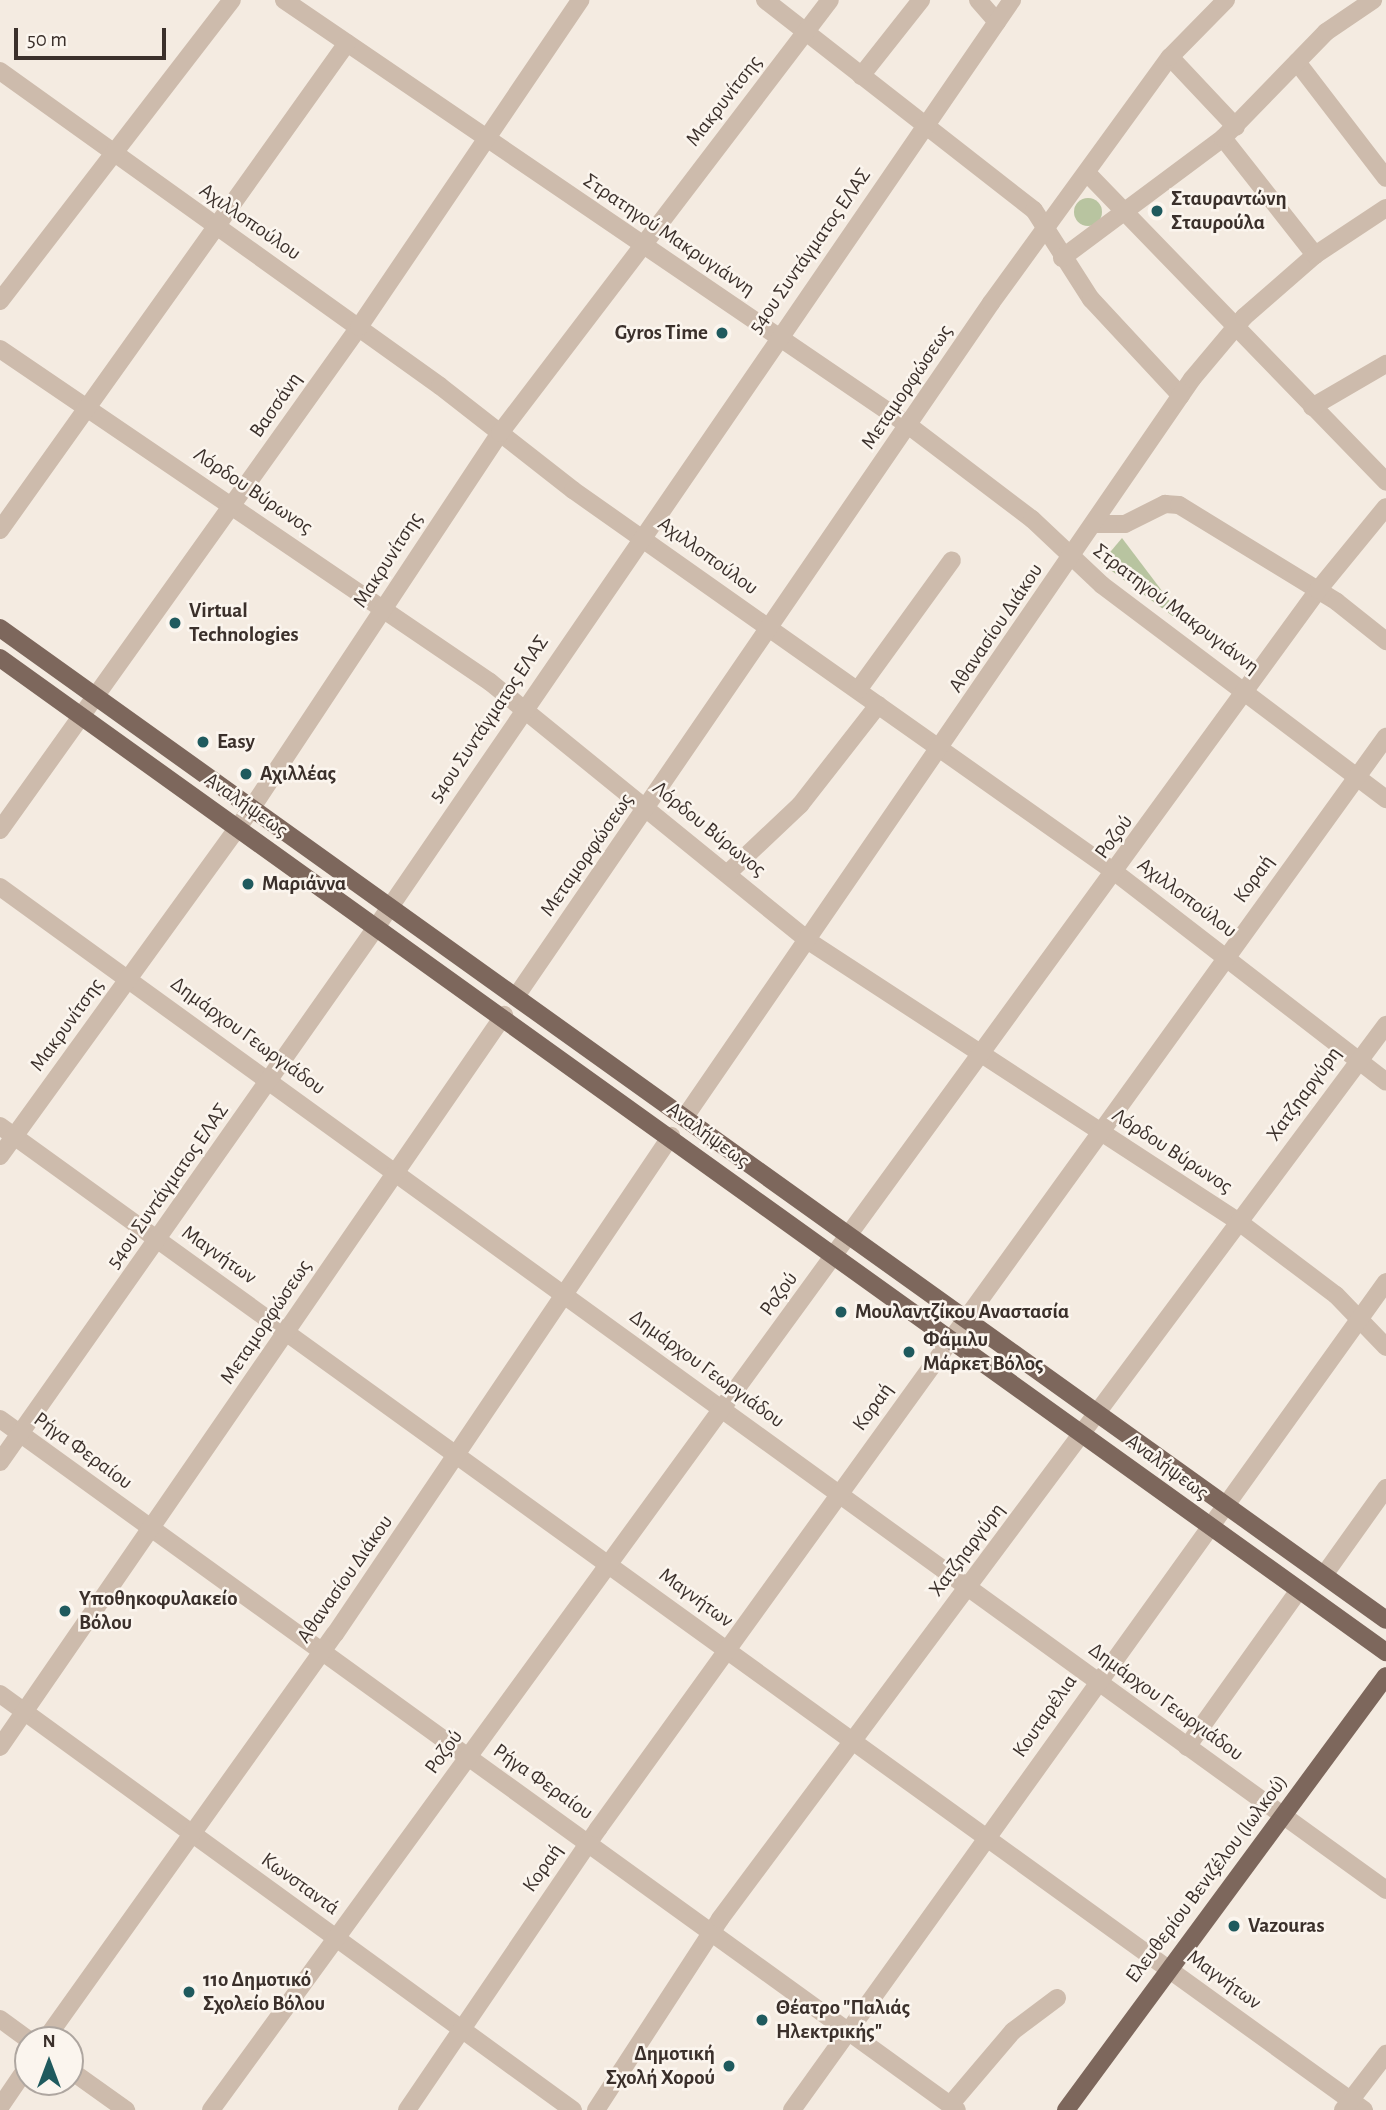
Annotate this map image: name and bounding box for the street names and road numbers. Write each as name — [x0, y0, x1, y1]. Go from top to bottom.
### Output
street label: Μακρυνίτσης — [681, 50, 767, 152]
street label: 54ου Συντάγματος ΕΛΑΣ — [743, 163, 877, 339]
street label: Στρατηγού Μακρυγιάννη — [578, 168, 760, 302]
street label: Αχιλλοπούλου — [195, 178, 305, 266]
street label: Μεταμορφώσεως — [856, 320, 958, 454]
street label: Βασσάνη — [244, 367, 308, 443]
street label: Λόρδου Βύρωνος — [189, 442, 317, 540]
street label: Μακρυνίτσης — [348, 507, 428, 613]
street label: Αχιλλοπούλου — [653, 511, 763, 601]
street label: Στρατηγού Μακρυγιάννη — [1088, 538, 1264, 680]
street label: Αθανασίου Διάκου — [943, 558, 1049, 698]
street label: 54ου Συντάγματος ΕΛΑΣ — [424, 631, 554, 807]
street label: Αναλήψεως — [200, 767, 292, 843]
street label: Λόρδου Βύρωνος — [647, 776, 771, 882]
street label: Μεταμορφώσεως — [535, 788, 639, 922]
street label: Ροζού — [1090, 810, 1138, 864]
street label: Κοραή — [1228, 850, 1280, 908]
street label: Αχιλλοπούλου — [1132, 852, 1242, 944]
street label: Δημάρχου Γεωργιάδου — [166, 971, 330, 1101]
street label: Μακρυνίτσης — [25, 974, 109, 1076]
street label: Χατζηαργύρη — [1261, 1042, 1347, 1146]
street label: Αναλήψεως — [662, 1097, 754, 1173]
street label: 54ου Συντάγματος ΕΛΑΣ — [101, 1098, 235, 1274]
street label: Λόρδου Βύρωνος — [1107, 1103, 1237, 1199]
street label: Μαγνήτων — [177, 1220, 261, 1290]
street label: Μεταμορφώσεως — [215, 1255, 317, 1389]
street label: Ροζού — [755, 1267, 803, 1321]
street label: Δημάρχου Γεωργιάδου — [625, 1304, 789, 1434]
street label: Κοραή — [847, 1378, 899, 1436]
street label: Ρήγα Φεραίου — [29, 1407, 137, 1495]
street label: Αναλήψεως — [1121, 1429, 1213, 1505]
street label: Χατζηαργύρη — [924, 1498, 1010, 1602]
street label: Αθανασίου Διάκου — [291, 1510, 399, 1648]
street label: Μαγνήτων — [654, 1563, 738, 1633]
street label: Δημάρχου Γεωργιάδου — [1084, 1637, 1248, 1767]
street label: Κουταρέλια — [1007, 1670, 1083, 1762]
street label: Ροζού — [420, 1725, 468, 1779]
street label: Ρήγα Φεραίου — [488, 1738, 598, 1826]
street label: Ελευθερίου Βενιζέλου (Ιωλκού) — [1121, 1770, 1293, 1988]
street label: Κοραή — [517, 1839, 569, 1897]
street label: Κωνσταντά — [256, 1847, 344, 1921]
street label: Μαγνήτων — [1182, 1945, 1266, 2015]

